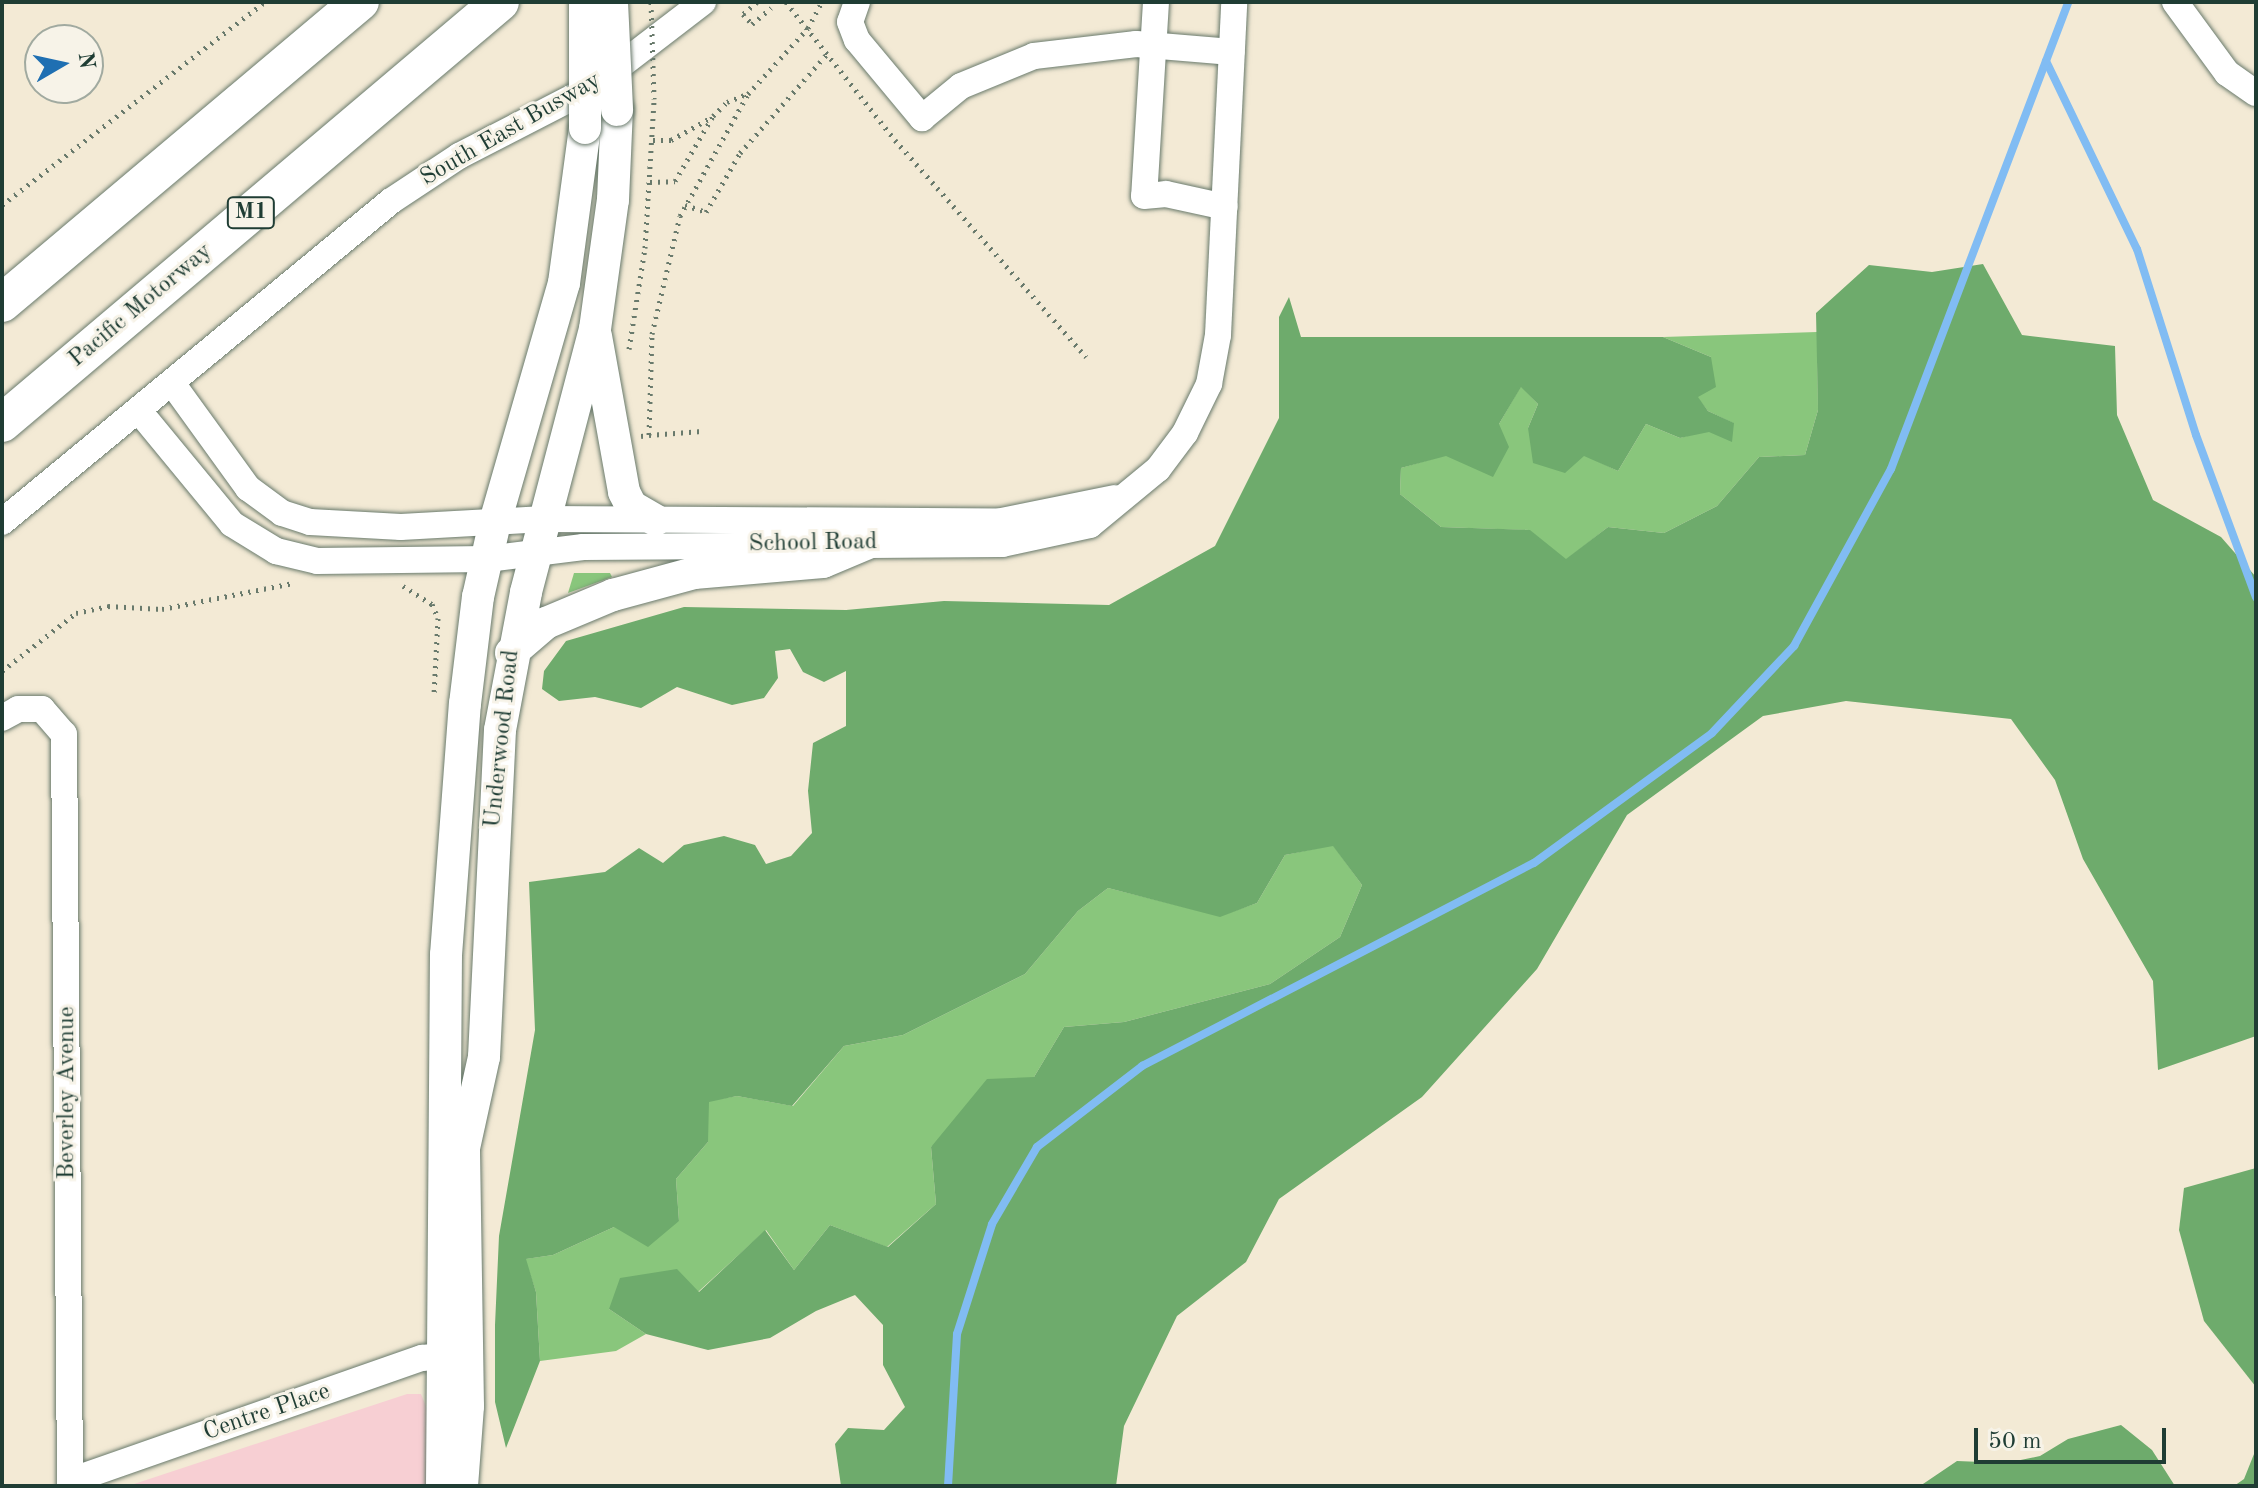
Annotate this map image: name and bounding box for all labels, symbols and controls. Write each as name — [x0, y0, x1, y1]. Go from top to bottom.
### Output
north arrow — [24, 24, 104, 104]
text: N — [74, 51, 98, 71]
street label: South East Busway — [416, 67, 606, 193]
road number: M1 — [225, 195, 277, 231]
street label: Pacific Motorway — [63, 238, 219, 374]
street label: School Road — [748, 528, 878, 560]
street label: Underwood Road — [479, 648, 527, 830]
street label: Beverley Avenue — [54, 1006, 82, 1180]
street label: Centre Place — [200, 1378, 334, 1448]
scale bar — [1978, 1412, 2170, 1462]
text: 50 m — [1988, 1430, 2042, 1454]

